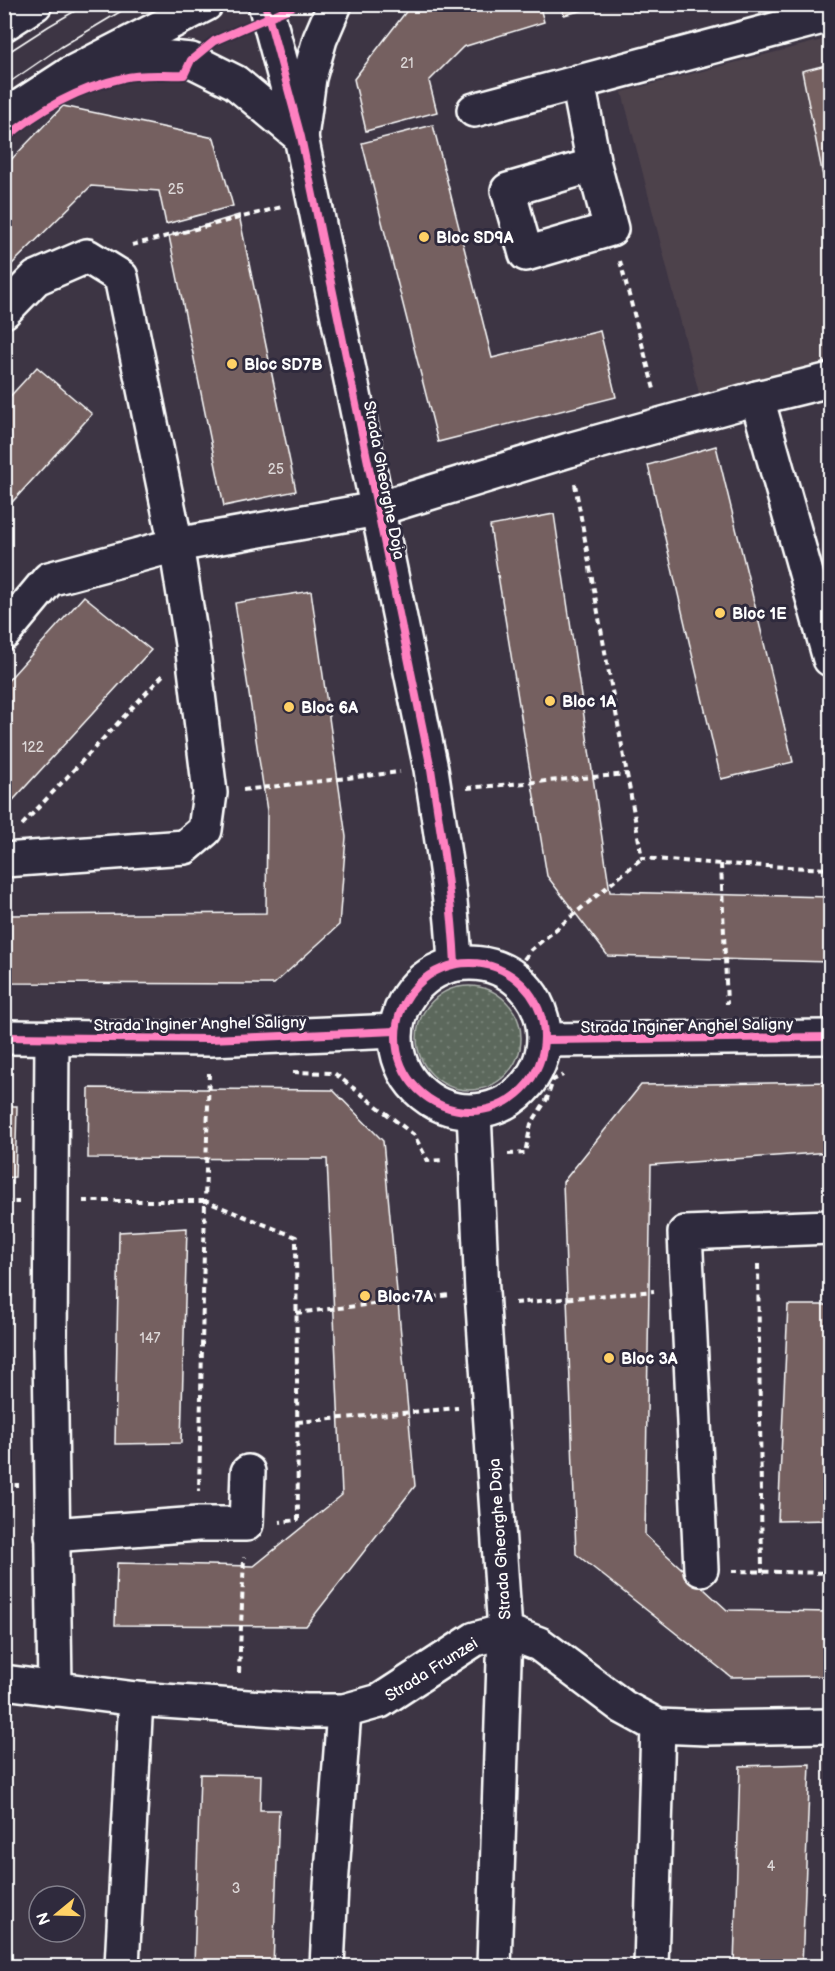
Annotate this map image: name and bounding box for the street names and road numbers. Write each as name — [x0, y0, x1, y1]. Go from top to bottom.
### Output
street label: Strada Gheorghe Doja — [359, 399, 408, 561]
street label: Strada Inginer Anghel Saligny — [94, 1013, 307, 1036]
street label: Strada Inginer Anghel Saligny — [581, 1015, 794, 1038]
street label: Strada Gheorghe Doja — [485, 1458, 516, 1620]
street label: Strada Frunzei — [382, 1634, 482, 1706]

